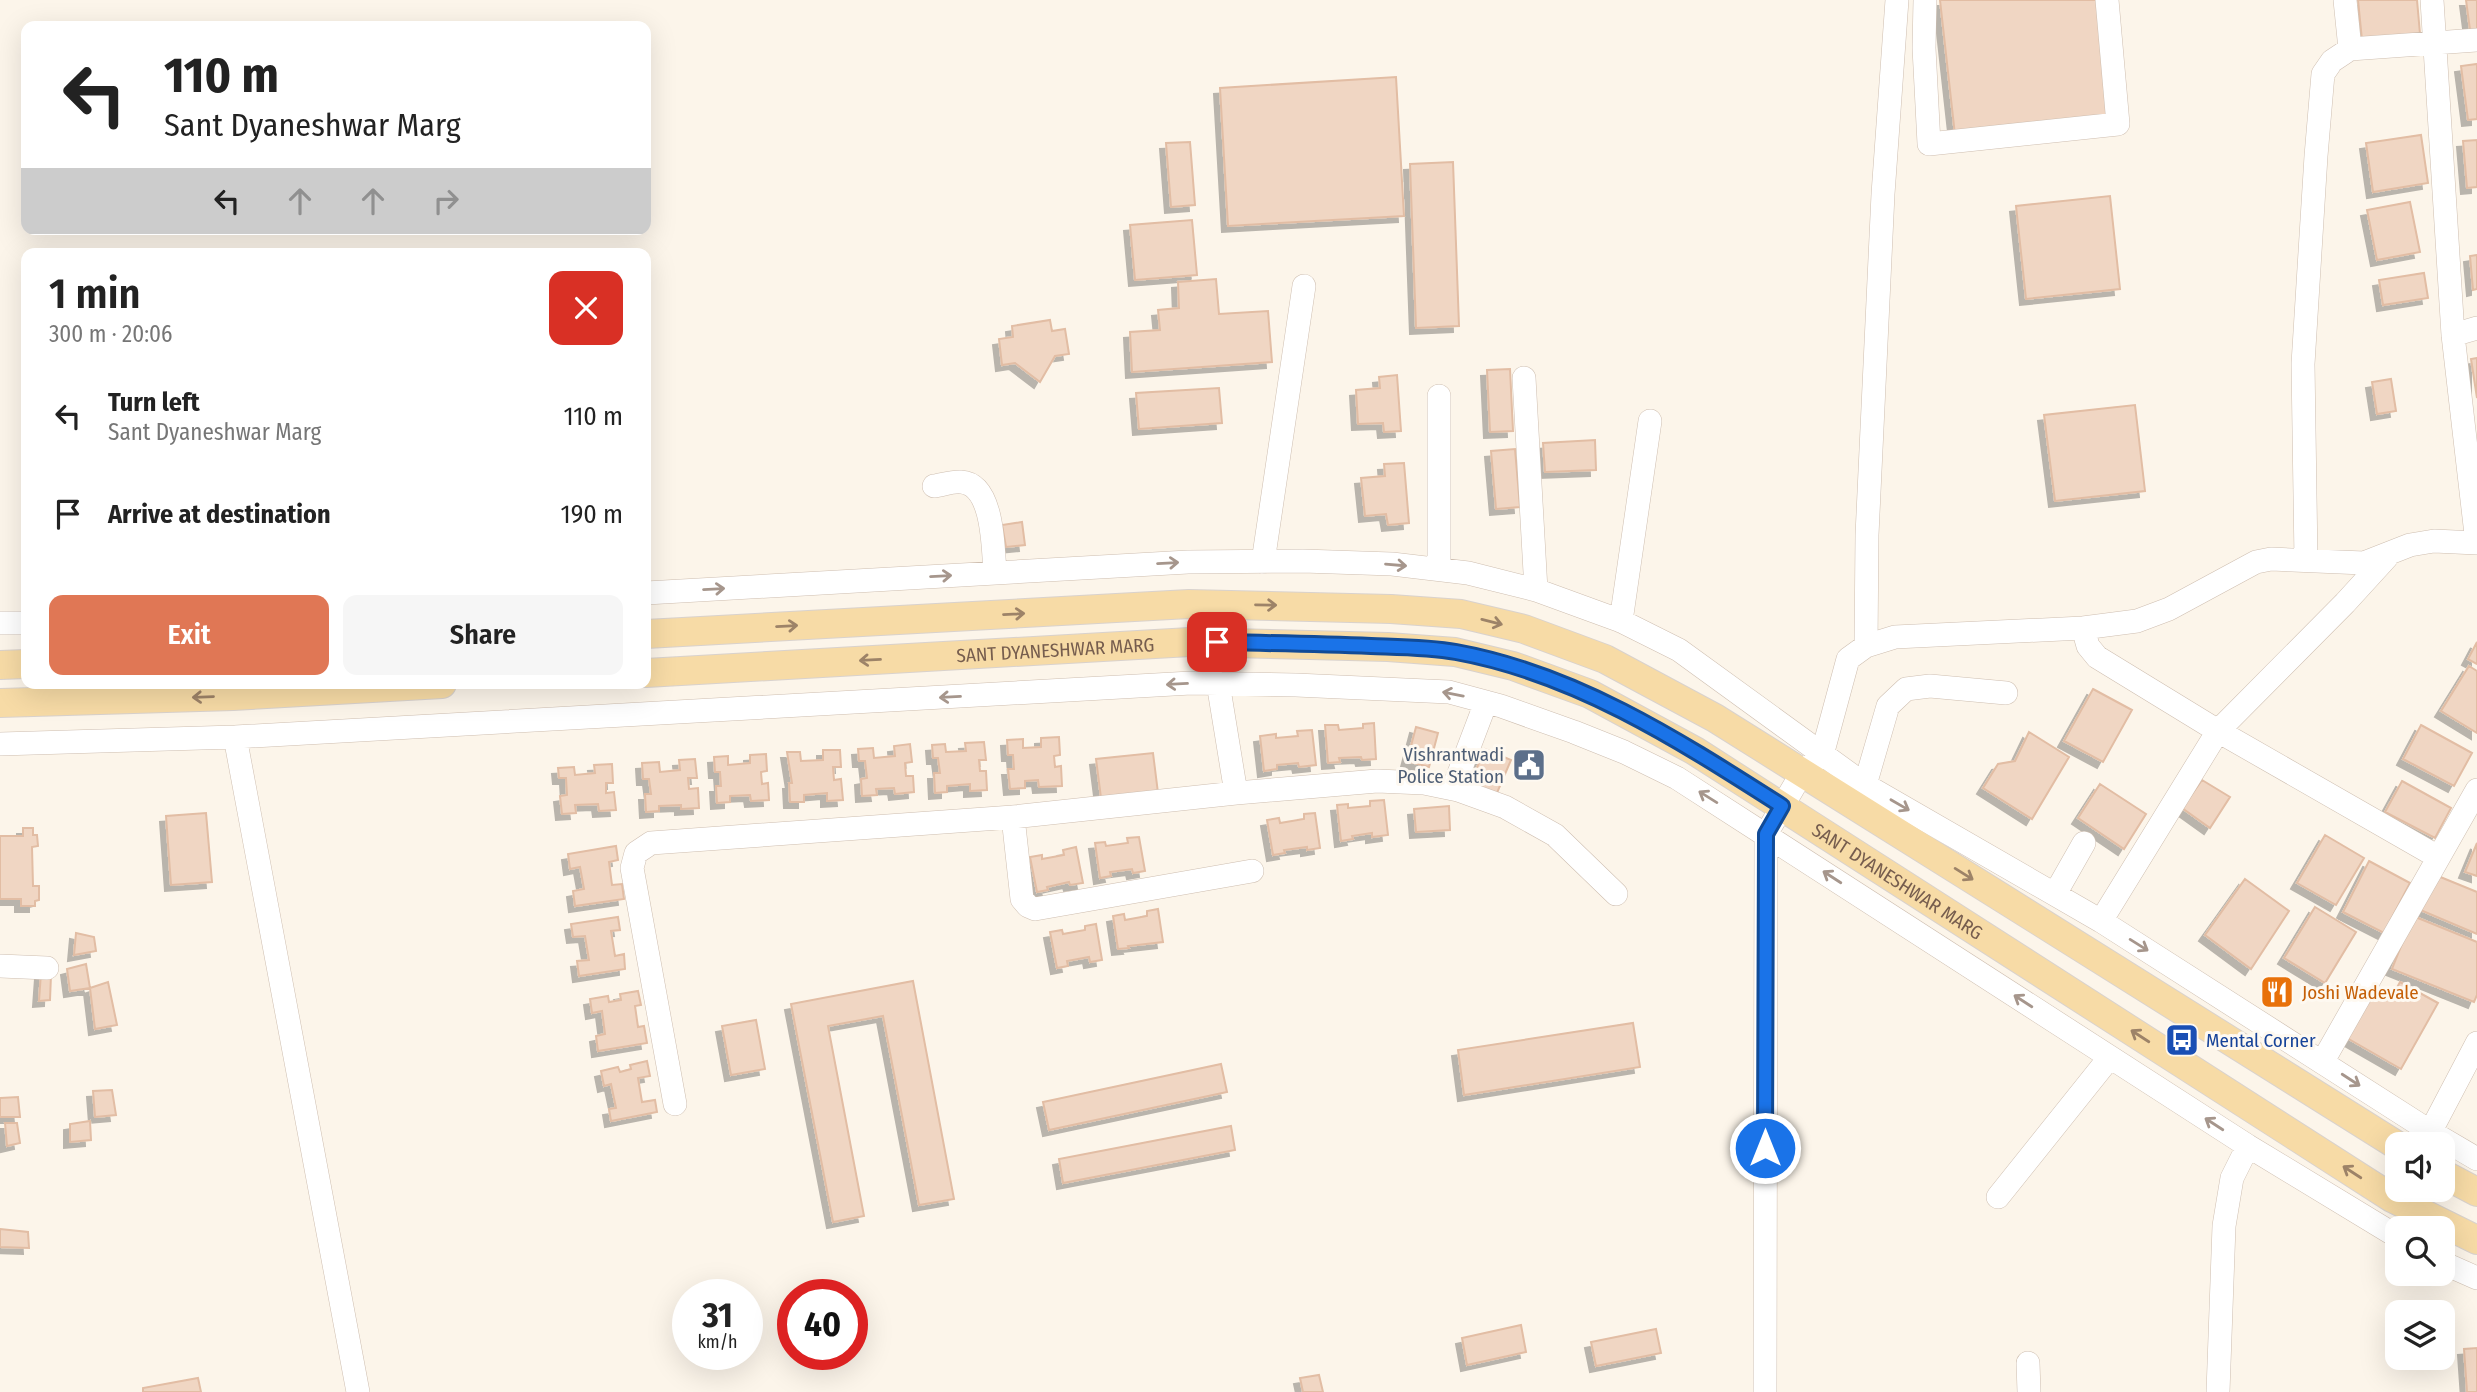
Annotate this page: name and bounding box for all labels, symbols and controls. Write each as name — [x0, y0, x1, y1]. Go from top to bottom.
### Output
text: 110 m — [164, 46, 279, 105]
icon: left — [49, 49, 140, 140]
text: Sant Dyaneshwar Marg — [164, 106, 461, 144]
icon: left — [208, 182, 246, 220]
icon: ahead — [281, 182, 319, 220]
icon: ahead — [354, 182, 392, 220]
icon: right — [427, 182, 465, 220]
text: 1 min — [49, 269, 140, 319]
button: close — [549, 271, 623, 345]
text: 300 m · 20:06 — [49, 320, 173, 348]
text: Turn left — [108, 387, 200, 418]
icon: left — [49, 397, 87, 435]
text: 110 m — [563, 401, 623, 432]
text: Sant Dyaneshwar Marg — [108, 418, 321, 446]
icon: arrive — [49, 495, 87, 533]
text: Arrive at destination — [108, 499, 331, 530]
text: 190 m — [561, 499, 623, 530]
one-way arrow — [1156, 557, 1179, 570]
one-way arrow — [1384, 558, 1406, 571]
one-way arrow — [929, 569, 952, 582]
one-way arrow — [702, 582, 725, 595]
button: Exit — [49, 595, 329, 675]
button: Share — [343, 595, 623, 675]
one-way arrow — [1254, 598, 1277, 612]
one-way arrow — [1003, 607, 1026, 620]
pin — [1187, 612, 1247, 672]
one-way arrow — [1481, 616, 1503, 629]
one-way arrow — [776, 620, 799, 633]
icon: arrive — [1198, 623, 1236, 661]
street label: SANT DYANESHWAR MARG — [956, 633, 1155, 667]
one-way arrow — [859, 654, 882, 667]
one-way arrow — [1166, 678, 1189, 691]
one-way arrow — [1442, 687, 1465, 701]
one-way arrow — [192, 690, 215, 704]
one-way arrow — [939, 690, 962, 703]
place label: Vishrantwadi Police Station — [1397, 743, 1504, 788]
public building icon: Vishrantwadi Police Station — [1510, 746, 1548, 784]
one-way arrow — [1699, 790, 1718, 805]
one-way arrow — [1889, 799, 1910, 812]
street label: SANT DYANESHWAR MARG — [1808, 818, 1987, 945]
one-way arrow — [1953, 867, 1973, 881]
one-way arrow — [1823, 869, 1842, 884]
one-way arrow — [2128, 938, 2148, 952]
restaurant icon: Joshi Wadevale — [2258, 973, 2296, 1011]
place label: Joshi Wadevale — [2302, 981, 2419, 1004]
one-way arrow — [2014, 993, 2033, 1008]
bus stop icon: Mental Corner — [2163, 1021, 2201, 1059]
one-way arrow — [2131, 1029, 2151, 1043]
place label: Mental Corner — [2206, 1029, 2316, 1052]
one-way arrow — [2341, 1073, 2361, 1087]
position arrow — [1728, 1111, 1802, 1185]
one-way arrow — [2205, 1117, 2224, 1132]
map controls — [2385, 1132, 2455, 1370]
button: sound — [2385, 1132, 2455, 1202]
one-way arrow — [2343, 1165, 2363, 1179]
button: search — [2385, 1216, 2455, 1286]
speed limit sign: 40 — [777, 1279, 868, 1370]
text: 31 — [702, 1294, 733, 1336]
button: layers — [2385, 1300, 2455, 1370]
text: km/h — [697, 1331, 738, 1353]

